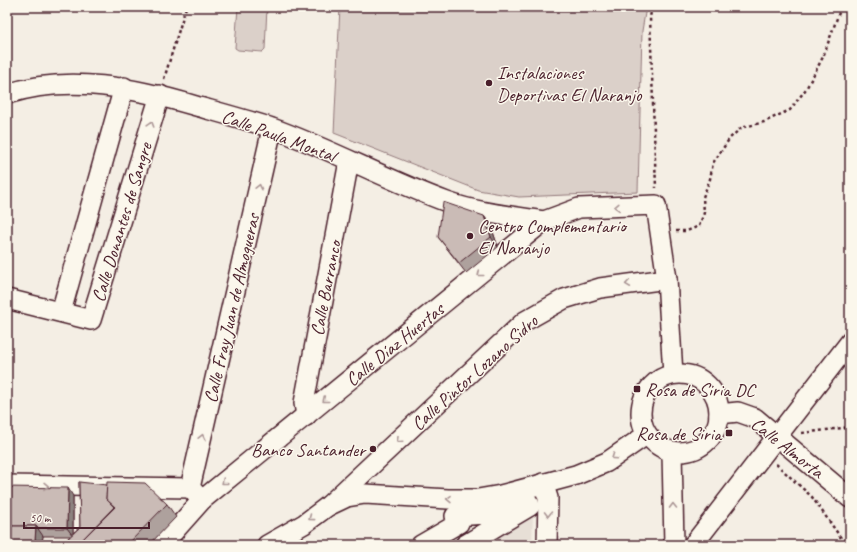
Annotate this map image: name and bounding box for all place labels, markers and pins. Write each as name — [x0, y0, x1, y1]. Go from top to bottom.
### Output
place label: Instalaciones Deportivas El Naranjo — [497, 61, 643, 107]
marker: Instalaciones Deportivas El Naranjo — [484, 78, 494, 88]
place label: Centro Complementario El Naranjo — [478, 214, 628, 260]
marker: Centro Complementario El Naranjo — [465, 231, 475, 241]
place label: Rosa de Siria DC — [645, 378, 758, 402]
marker: Rosa de Siria DC — [632, 384, 642, 394]
place label: Rosa de Siria — [636, 422, 723, 446]
marker: Rosa de Siria — [724, 428, 734, 438]
place label: Banco Santander — [251, 438, 367, 462]
marker: Banco Santander — [368, 444, 378, 454]

